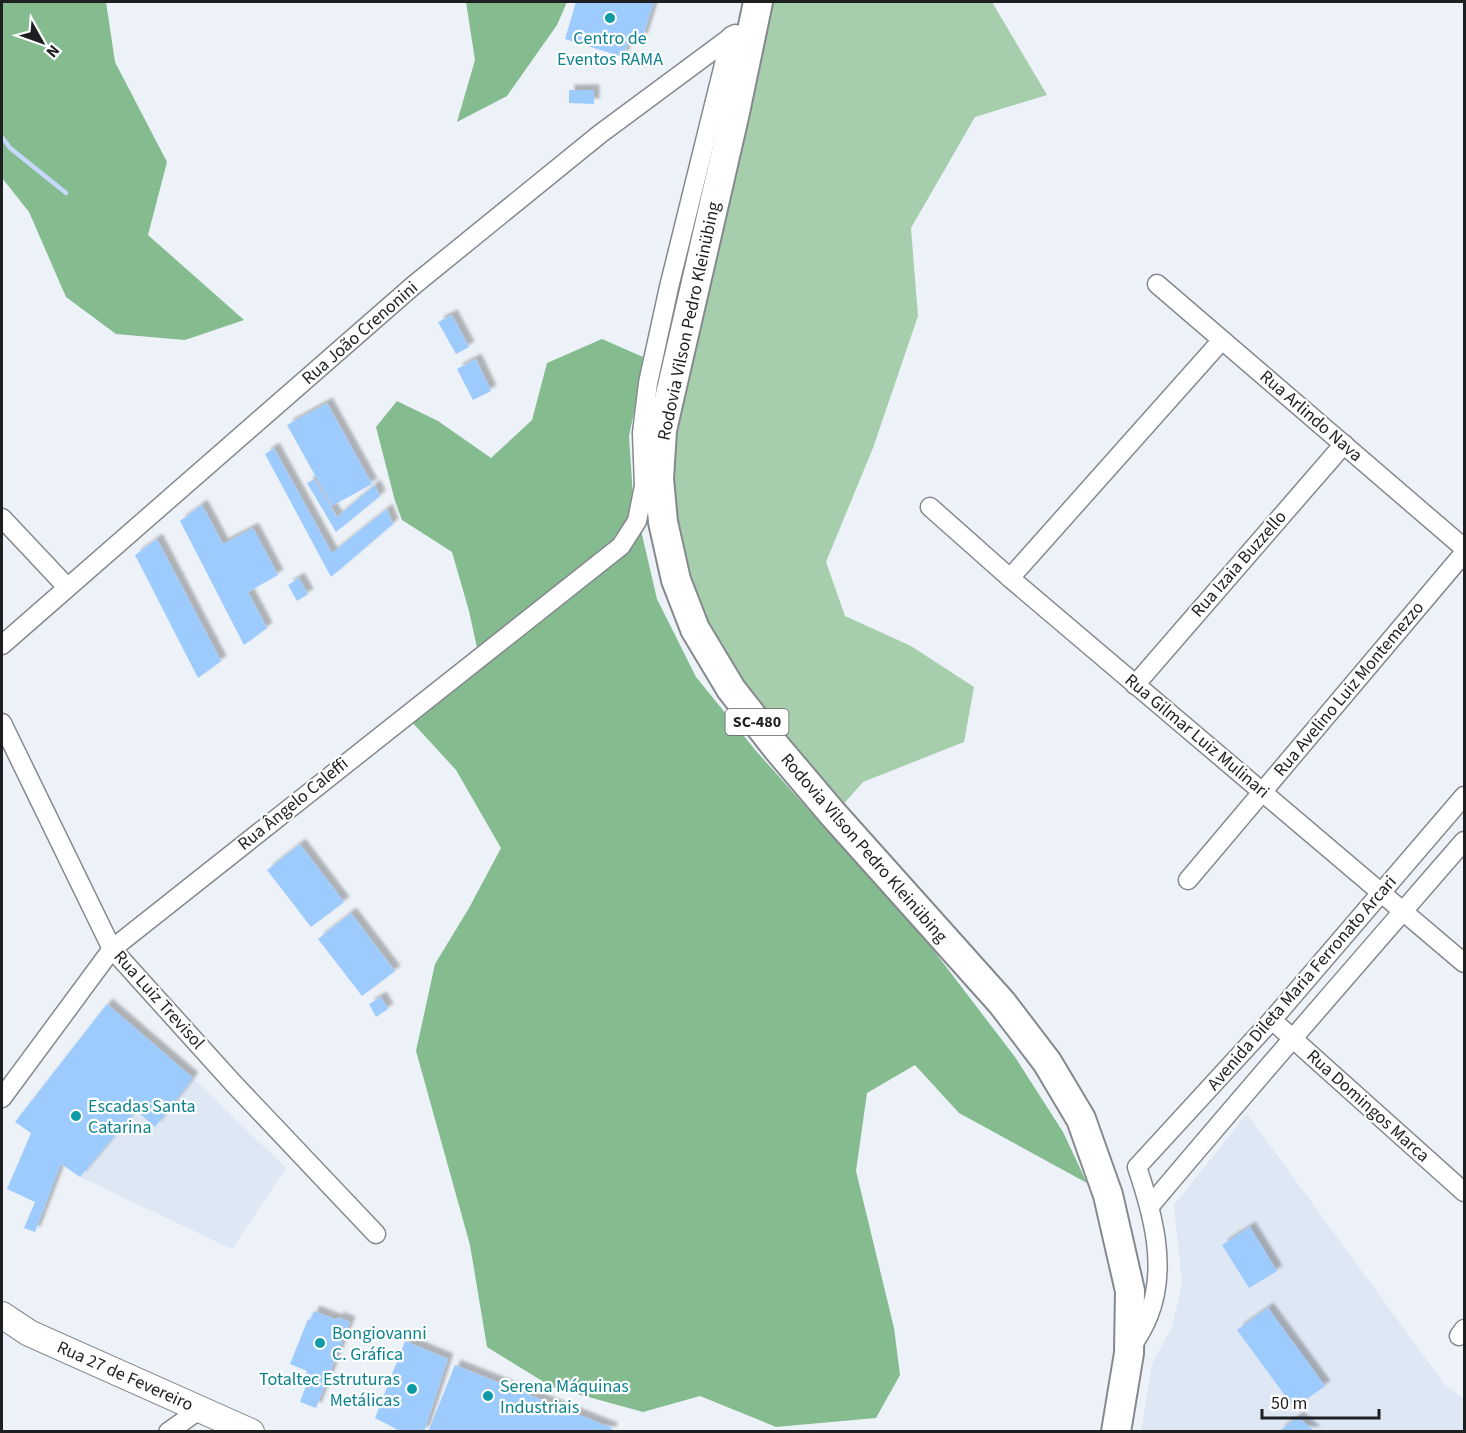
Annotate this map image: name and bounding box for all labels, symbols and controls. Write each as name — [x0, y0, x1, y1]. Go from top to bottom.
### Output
marker: Centro de Eventos RAMA — [603, 11, 617, 25]
north arrow — [12, 12, 72, 72]
place label: Centro de Eventos RAMA — [557, 26, 663, 72]
text: N — [41, 40, 65, 62]
street label: Rodovia Vilson Pedro Kleinübing — [651, 199, 727, 443]
street label: Rua João Crenonini — [296, 275, 424, 391]
street label: Rua Arlindo Nava — [1254, 364, 1368, 468]
street label: Rua Izaia Buzzello — [1186, 505, 1292, 623]
street label: Rua Avelino Luiz Montemezzo — [1268, 596, 1430, 782]
street label: Rua Gilmar Luiz Mulinari — [1119, 668, 1275, 804]
road number: SC-480 — [726, 709, 789, 735]
street label: Rodovia Vilson Pedro Kleinübing — [775, 748, 953, 948]
street label: Rua Ângelo Caleffi — [232, 752, 354, 856]
street label: Avenida Dileta Maria Ferronato Arcari — [1201, 870, 1403, 1096]
street label: Rua Luiz Trevisol — [108, 945, 210, 1055]
street label: Rua Domingos Marca — [1301, 1044, 1435, 1168]
place label: Escadas Santa Catarina — [88, 1094, 196, 1140]
marker: Escadas Santa Catarina — [69, 1109, 83, 1123]
place label: Bongiovanni C. Gráfica — [332, 1321, 427, 1367]
street label: Rua 27 de Fevereiro — [53, 1335, 197, 1417]
marker: Bongiovanni C. Gráfica — [313, 1336, 327, 1350]
place label: Totaltec Estruturas Metálicas — [259, 1367, 400, 1413]
place label: Serena Máquinas Industriais — [500, 1374, 629, 1420]
marker: Totaltec Estruturas Metálicas — [405, 1382, 419, 1396]
scale bar — [1262, 1382, 1379, 1420]
marker: Serena Máquinas Industriais — [481, 1389, 495, 1403]
text: 50 m — [1271, 1391, 1307, 1416]

